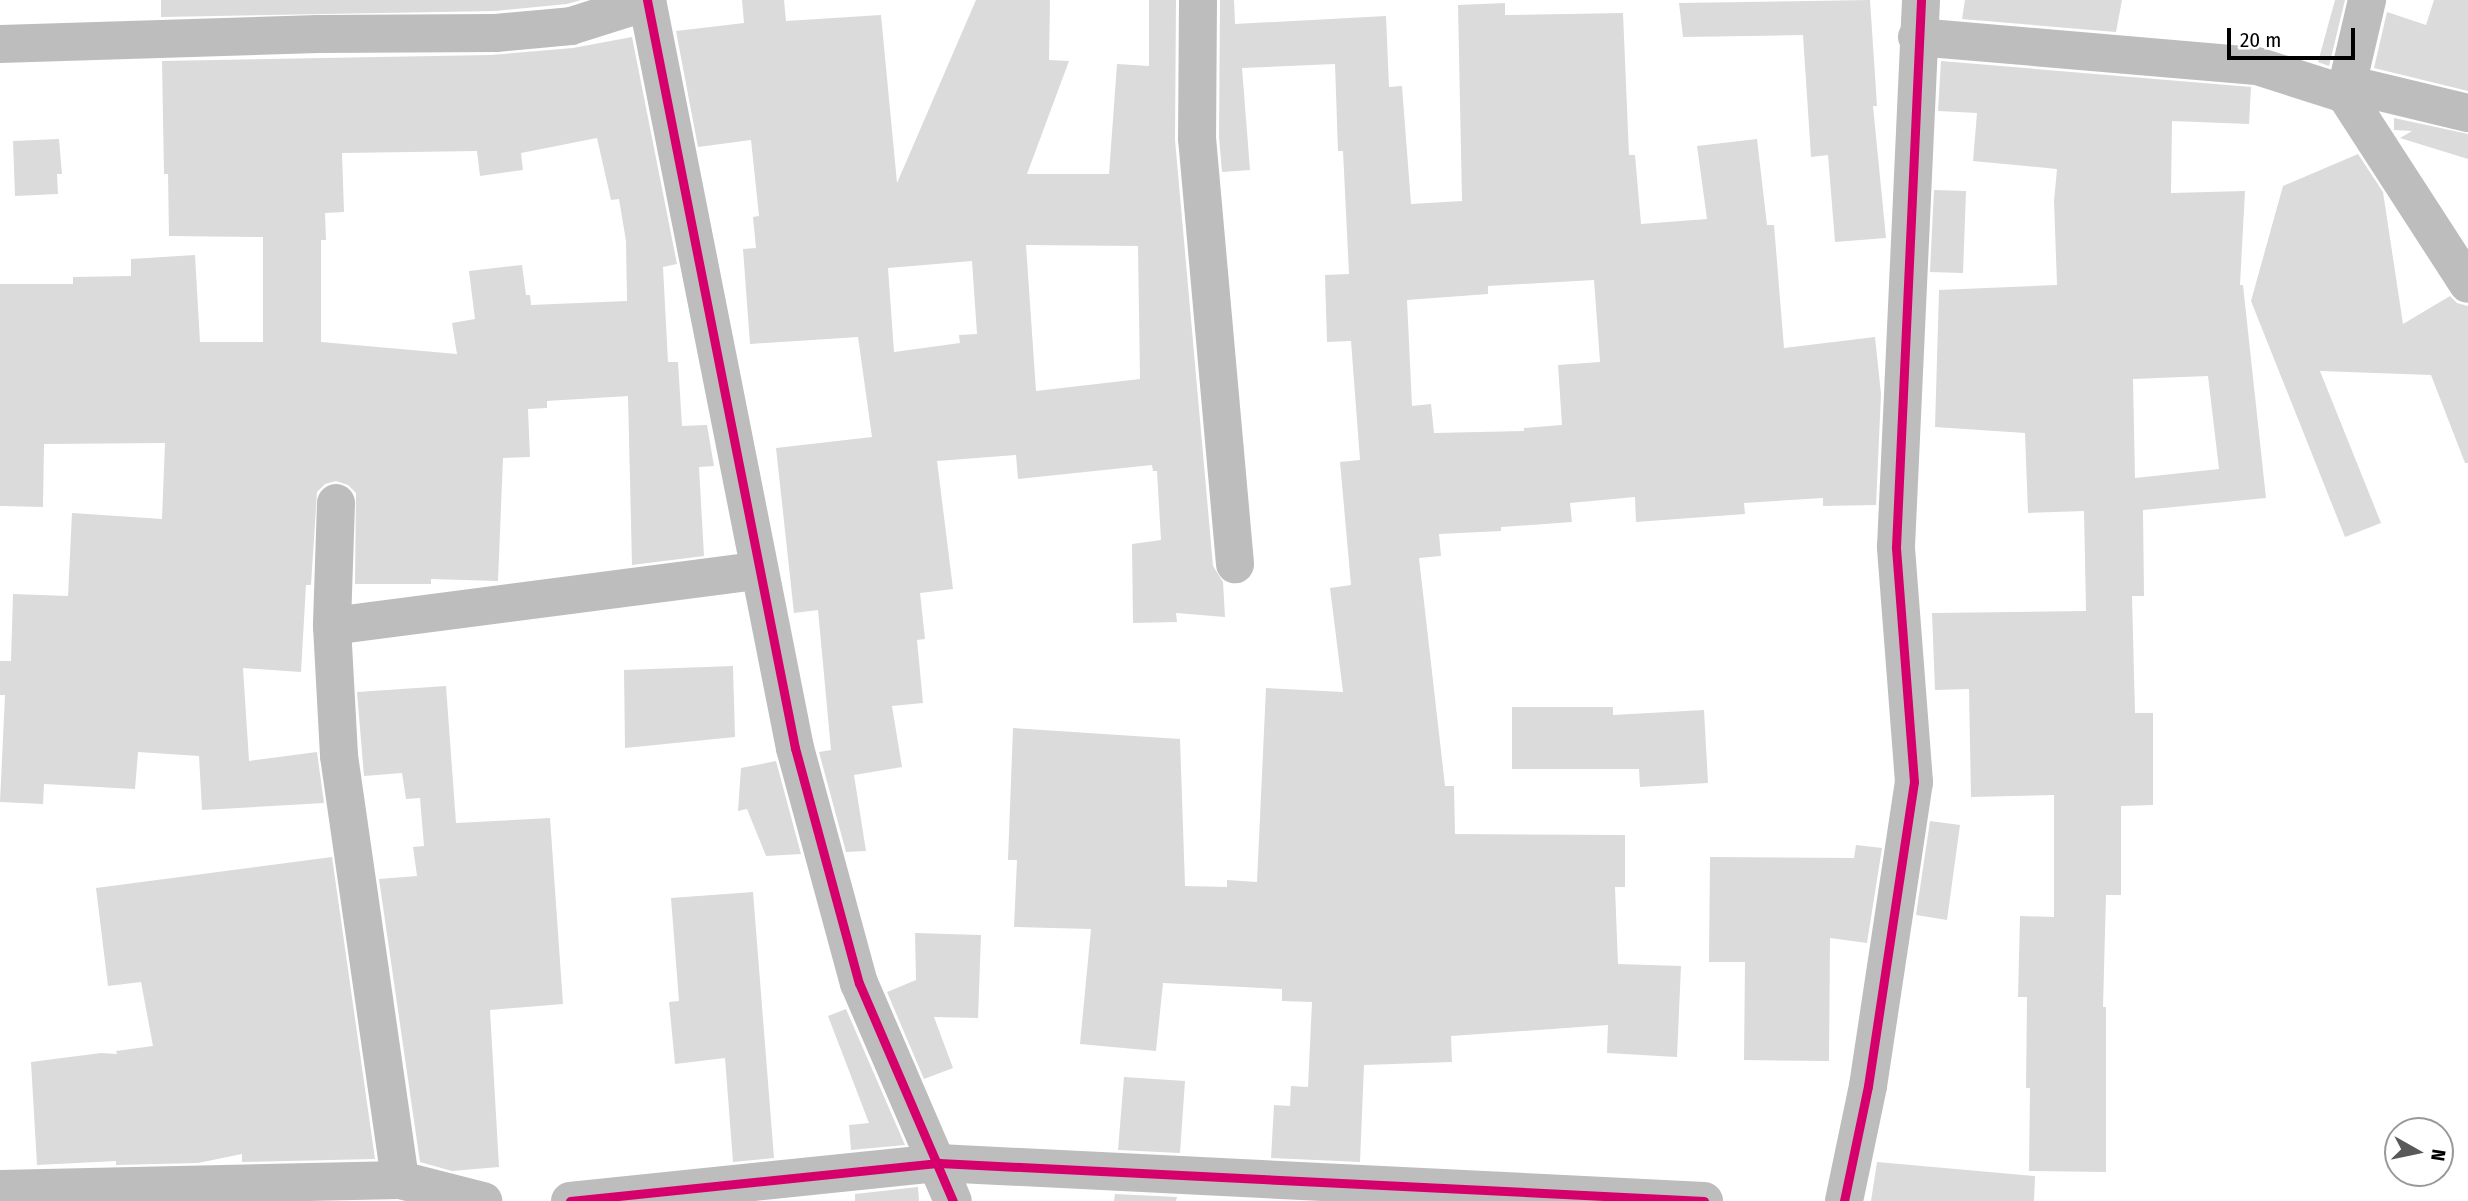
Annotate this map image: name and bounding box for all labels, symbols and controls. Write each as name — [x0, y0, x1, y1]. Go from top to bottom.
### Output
scale bar — [2230, 14, 2358, 58]
text: 20 m — [2240, 27, 2281, 53]
north arrow — [2384, 1117, 2454, 1187]
text: N — [2426, 1148, 2451, 1162]

